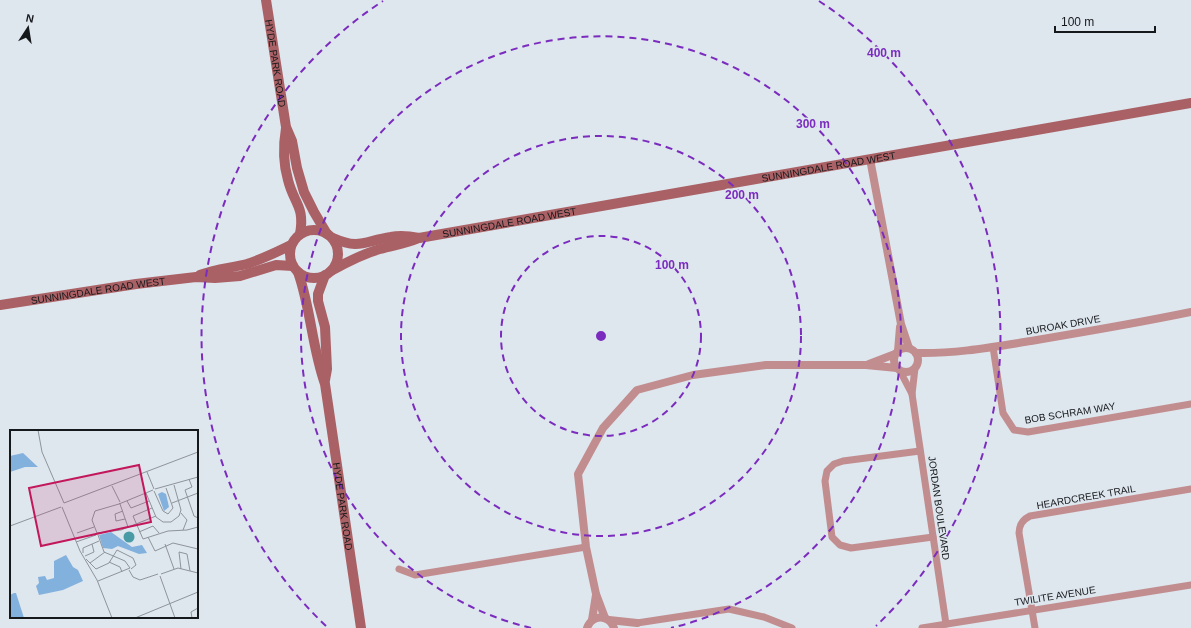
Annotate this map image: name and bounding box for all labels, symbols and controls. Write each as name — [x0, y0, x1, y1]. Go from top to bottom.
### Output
north arrow — [8, 8, 48, 48]
scale bar — [1055, 8, 1155, 34]
text: N — [25, 12, 35, 25]
text: 100 m — [1061, 15, 1094, 29]
street label: HYDE PARK ROAD — [264, 18, 288, 108]
text: 400 m — [867, 46, 901, 60]
text: 300 m — [796, 117, 830, 131]
street label: SUNNINGDALE ROAD WEST — [761, 149, 896, 184]
text: 200 m — [725, 188, 759, 202]
street label: SUNNINGDALE ROAD WEST — [441, 205, 577, 239]
text: 100 m — [655, 258, 689, 272]
street label: SUNNINGDALE ROAD WEST — [30, 275, 166, 306]
street label: BUROAK DRIVE — [1025, 313, 1101, 337]
centre of rings — [594, 329, 608, 343]
street label: BOB SCHRAM WAY — [1024, 400, 1116, 426]
inset map — [10, 430, 198, 618]
street label: JORDAN BOULEVARD — [926, 455, 952, 561]
street label: HYDE PARK ROAD — [331, 462, 355, 551]
street label: HEARDCREEK TRAIL — [1036, 483, 1137, 511]
street label: TWILITE AVENUE — [1014, 584, 1097, 608]

